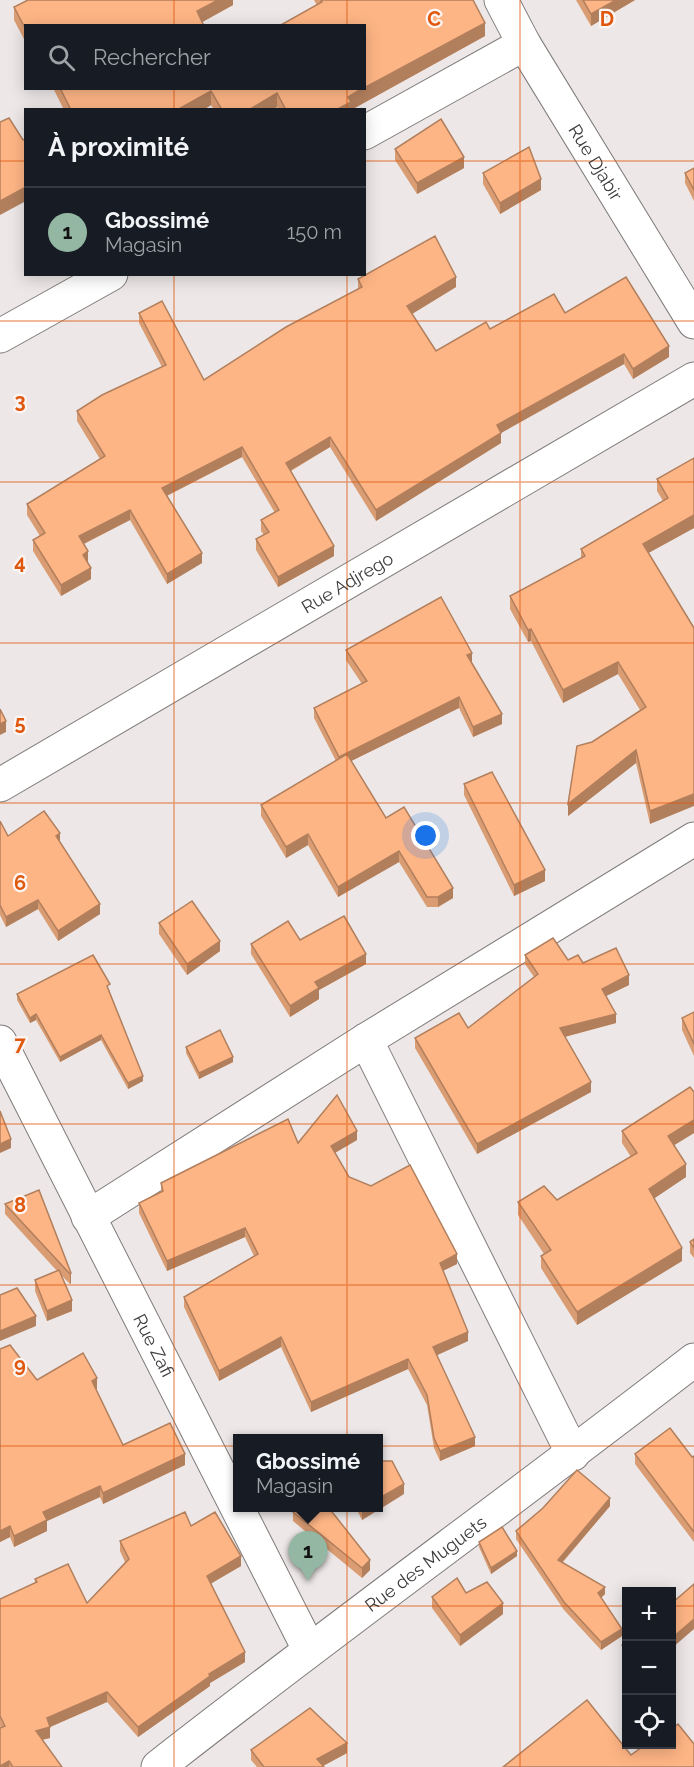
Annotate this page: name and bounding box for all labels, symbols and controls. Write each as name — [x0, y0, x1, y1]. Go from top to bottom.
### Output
text: C — [427, 7, 441, 31]
text: D — [600, 7, 614, 31]
search box — [24, 24, 366, 90]
icon: search — [45, 41, 78, 74]
text: Rechercher — [93, 44, 211, 70]
street label: Rue Djabir — [565, 120, 628, 205]
text: À proximité — [48, 132, 189, 162]
text: Gbossimé — [105, 207, 209, 233]
text: 1 — [63, 220, 72, 244]
text: 150 m — [287, 220, 342, 244]
text: Magasin — [105, 233, 182, 257]
text: 3 — [14, 389, 26, 413]
street label: Rue Adjrego — [297, 547, 397, 617]
text: 4 — [14, 550, 26, 574]
text: 5 — [14, 711, 26, 735]
your location — [411, 821, 440, 850]
text: 6 — [14, 871, 26, 895]
text: 7 — [14, 1032, 26, 1056]
text: 8 — [14, 1193, 26, 1217]
street label: Rue Zafi — [130, 1310, 179, 1380]
text: 9 — [14, 1353, 26, 1377]
popup — [233, 1434, 383, 1512]
text: Gbossimé — [256, 1448, 360, 1474]
text: Magasin — [256, 1474, 333, 1498]
street label: Rue des Muguets — [361, 1511, 490, 1616]
pin: 1 — [288, 1532, 328, 1581]
map controls — [622, 1587, 676, 1749]
button: + — [622, 1587, 676, 1641]
button: − — [622, 1641, 676, 1695]
button: locate — [622, 1695, 676, 1749]

